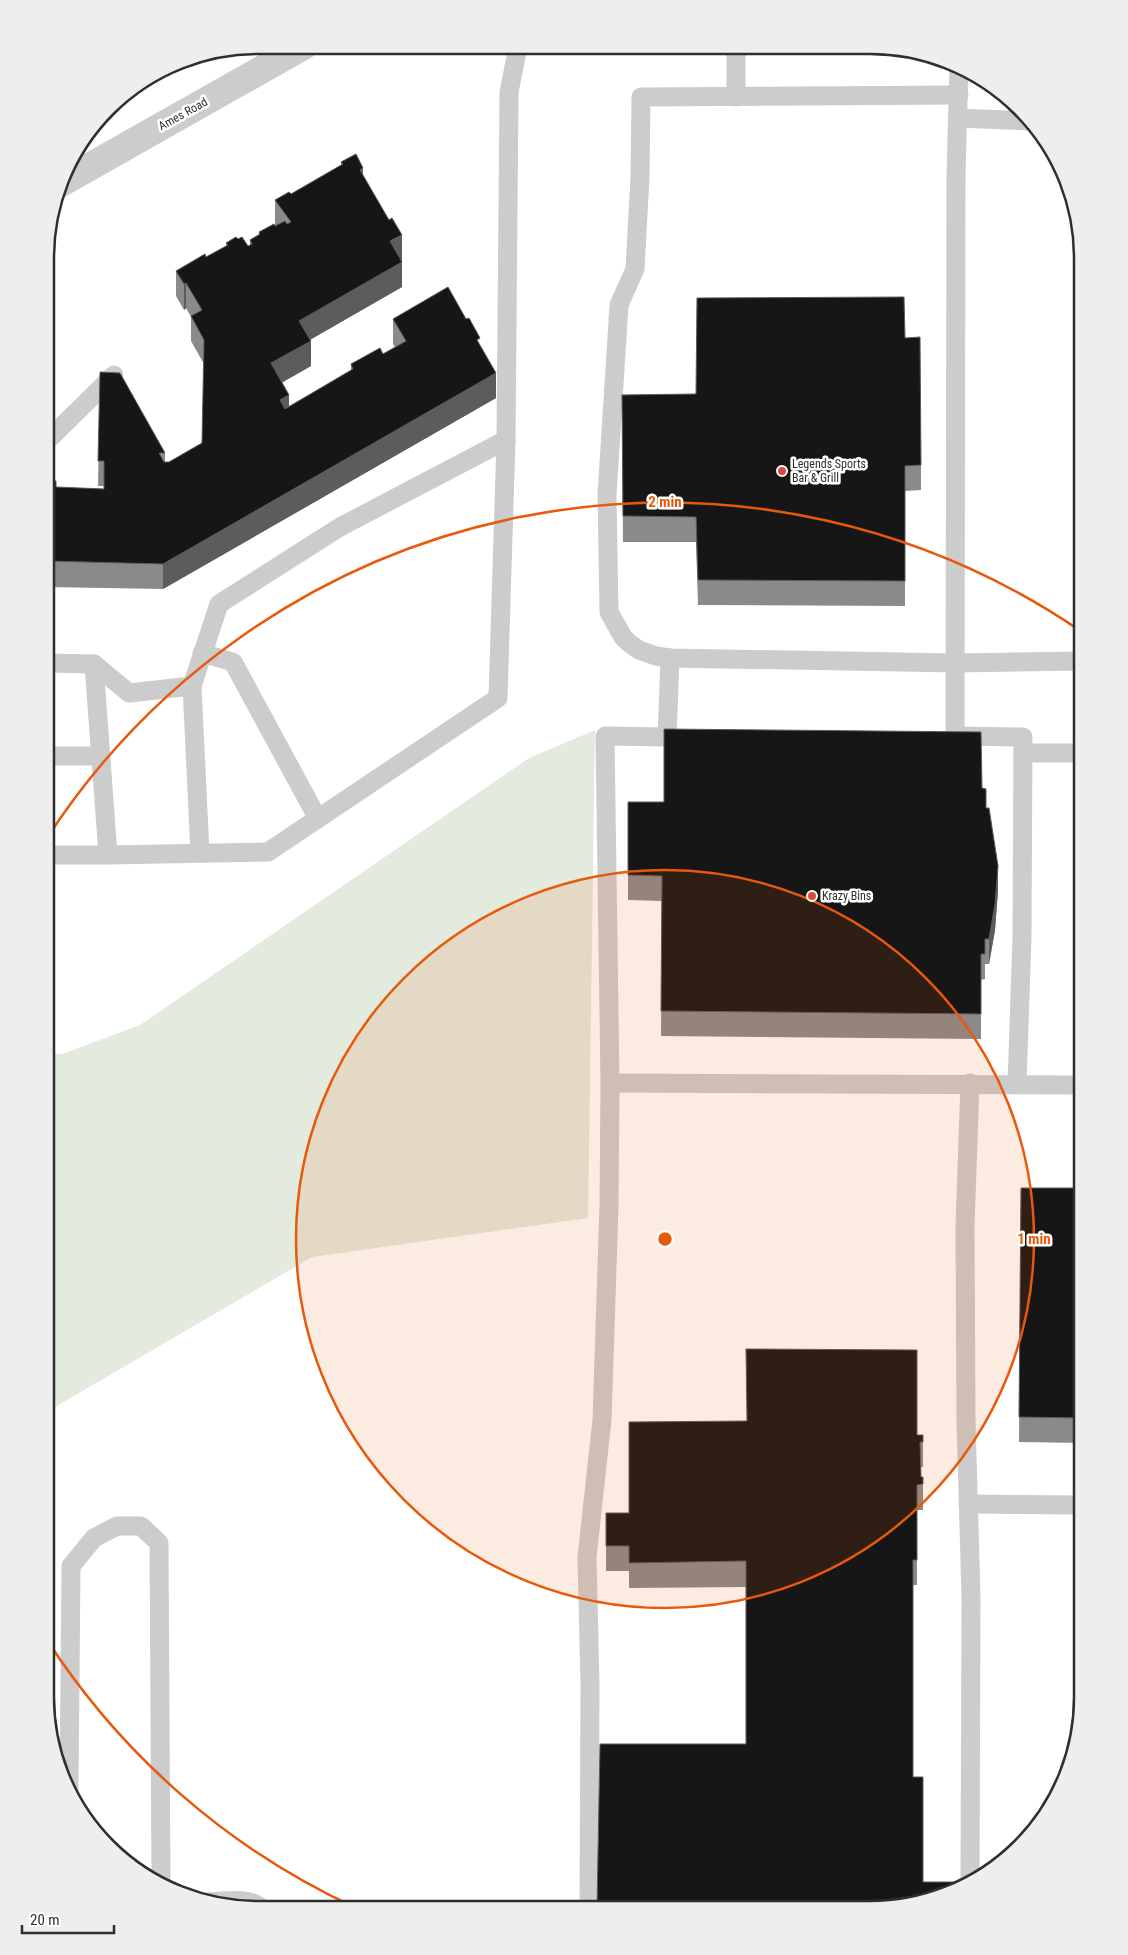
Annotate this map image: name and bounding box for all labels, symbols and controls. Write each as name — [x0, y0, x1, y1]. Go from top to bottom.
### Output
street label: Ames Road — [156, 95, 210, 133]
place label: Legends Sports Bar & Grill — [792, 457, 866, 485]
marker: Legends Sports Bar & Grill — [776, 465, 788, 477]
text: 2 min — [648, 493, 682, 511]
place label: Krazy Bins — [822, 889, 871, 903]
marker: Krazy Bins — [806, 890, 818, 902]
centre of rings — [656, 1230, 674, 1248]
text: 1 min — [1017, 1230, 1051, 1248]
scale bar — [22, 1902, 115, 1934]
text: 20 m — [30, 1911, 60, 1929]

